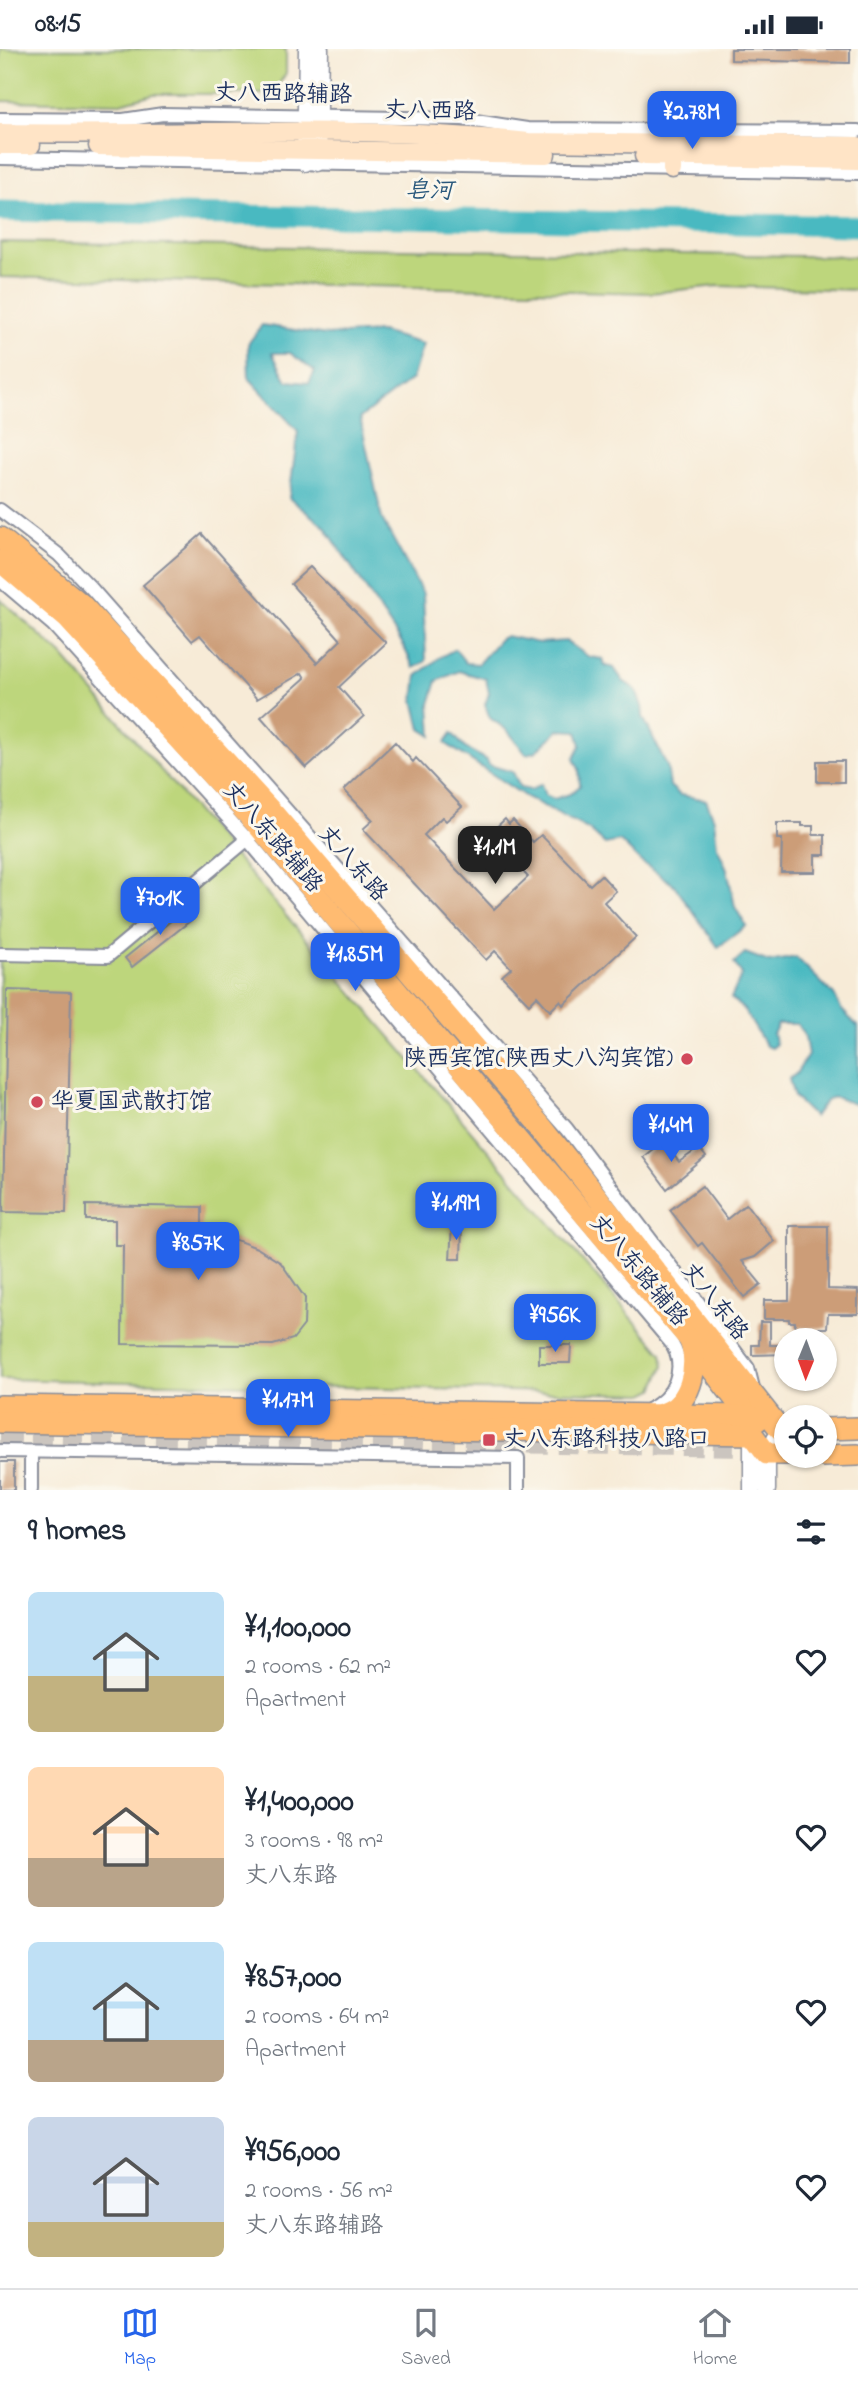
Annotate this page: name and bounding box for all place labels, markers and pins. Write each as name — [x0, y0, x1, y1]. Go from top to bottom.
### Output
pin: ¥2.78M — [635, 91, 749, 151]
pin: ¥1.1M — [446, 827, 544, 886]
pin: ¥701K — [111, 877, 209, 937]
pin: ¥1.85M — [298, 933, 412, 993]
place label: 陕西宾馆(陕西丈八沟宾馆) — [404, 1043, 673, 1076]
marker: 陕西宾馆(陕西丈八沟宾馆) — [679, 1051, 695, 1067]
place label: 华夏国武散打馆 — [51, 1086, 212, 1119]
marker: 华夏国武散打馆 — [29, 1094, 45, 1110]
pin: ¥1.4M — [622, 1105, 720, 1164]
pin: ¥1.19M — [399, 1183, 513, 1242]
pin: ¥857K — [149, 1223, 247, 1282]
pin: ¥956K — [506, 1295, 604, 1354]
pin: ¥1.17M — [231, 1379, 345, 1439]
place label: 丈八东路科技八路口 — [503, 1424, 710, 1457]
marker: 丈八东路科技八路口 — [481, 1432, 497, 1448]

